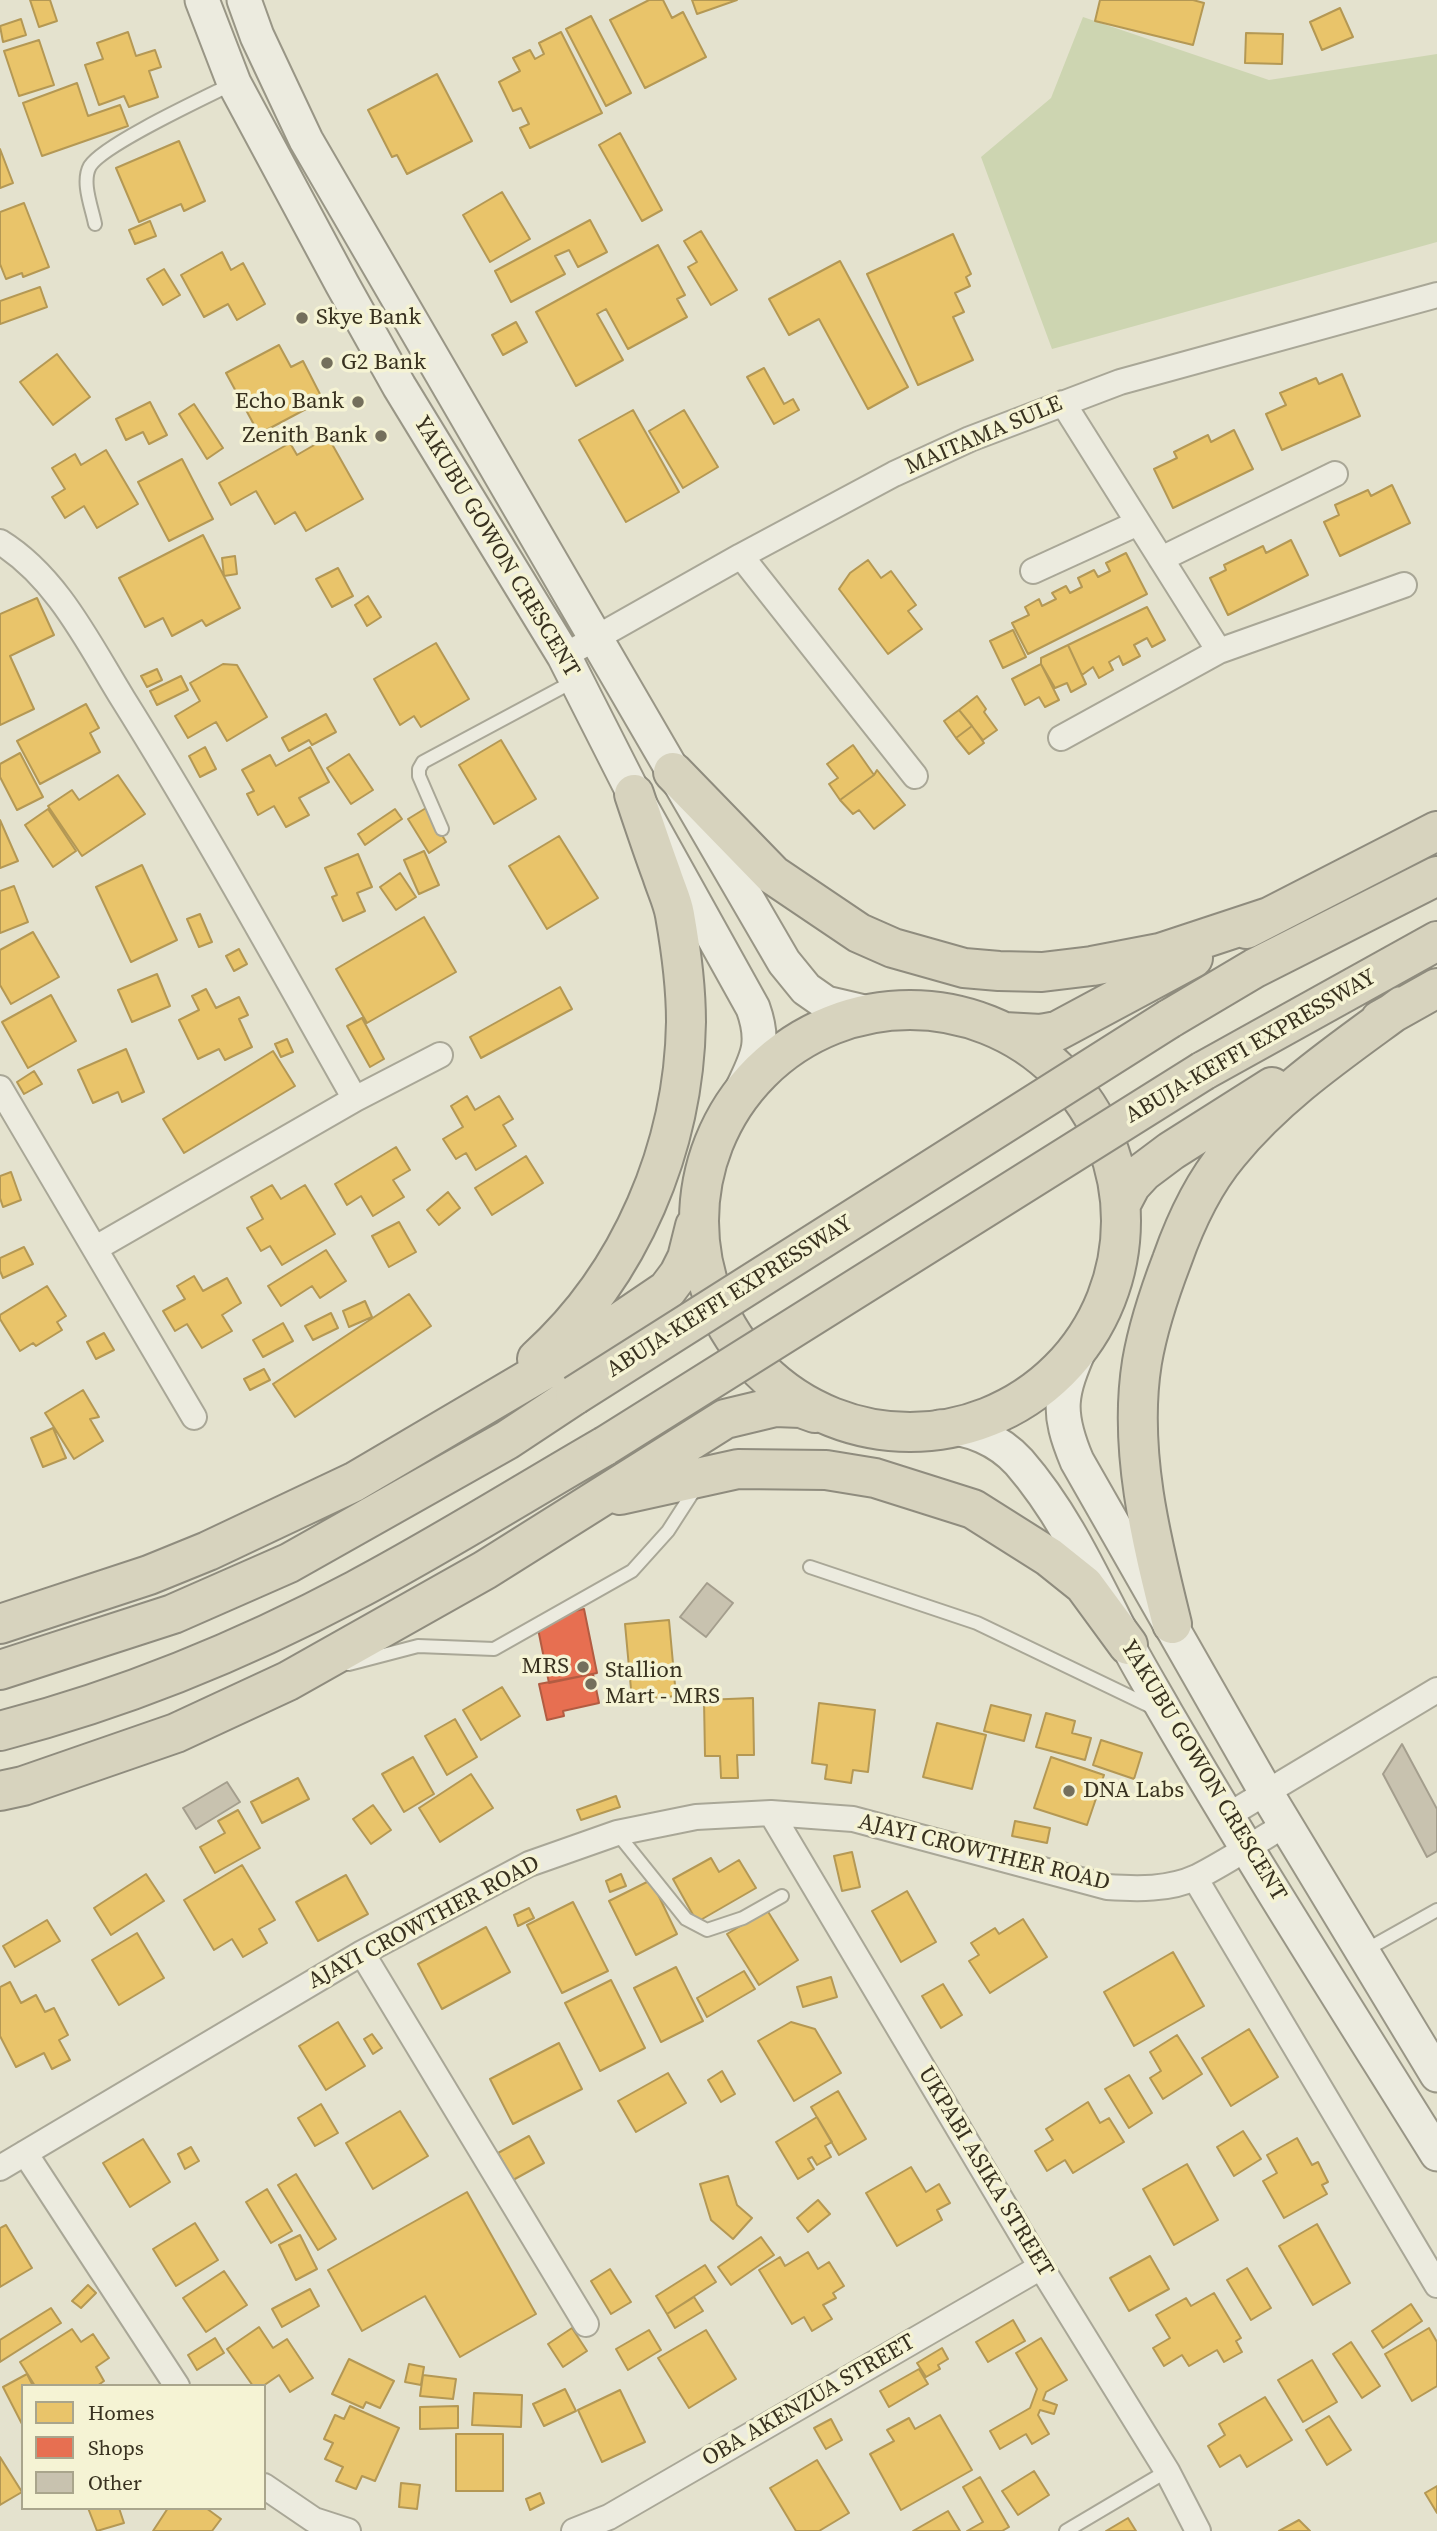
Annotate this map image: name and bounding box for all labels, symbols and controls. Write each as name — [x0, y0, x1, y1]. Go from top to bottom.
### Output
place label: Skye Bank — [316, 304, 421, 332]
marker: Skye Bank — [294, 310, 310, 326]
place label: G2 Bank — [341, 349, 426, 377]
marker: G2 Bank — [319, 355, 335, 371]
place label: Echo Bank — [235, 388, 344, 416]
street label: MAITAMA SULE — [902, 391, 1066, 481]
marker: Echo Bank — [350, 394, 366, 410]
street label: YAKUBU GOWON CRESCENT — [407, 411, 585, 683]
place label: Zenith Bank — [243, 422, 367, 450]
marker: Zenith Bank — [373, 428, 389, 444]
street label: ABUJA-KEFFI EXPRESSWAY — [1121, 964, 1381, 1130]
street label: ABUJA-KEFFI EXPRESSWAY — [602, 1210, 858, 1384]
street label: YAKUBU GOWON CRESCENT — [1114, 1635, 1292, 1907]
place label: MRS — [522, 1653, 569, 1681]
place label: Stallion Mart - MRS — [605, 1657, 720, 1711]
marker: MRS — [575, 1659, 591, 1675]
marker: Stallion Mart - MRS — [583, 1676, 599, 1692]
place label: DNA Labs — [1083, 1777, 1184, 1805]
marker: DNA Labs — [1061, 1783, 1077, 1799]
street label: AJAYI CROWTHER ROAD — [855, 1808, 1113, 1898]
street label: AJAYI CROWTHER ROAD — [303, 1850, 545, 1996]
street label: UKPABI ASIKA STREET — [911, 2062, 1059, 2282]
street label: OBA AKENZUA STREET — [698, 2329, 920, 2473]
legend — [21, 2384, 266, 2510]
text: Homes — [88, 2398, 154, 2427]
text: Shops — [88, 2433, 144, 2462]
text: Other — [88, 2468, 142, 2497]

